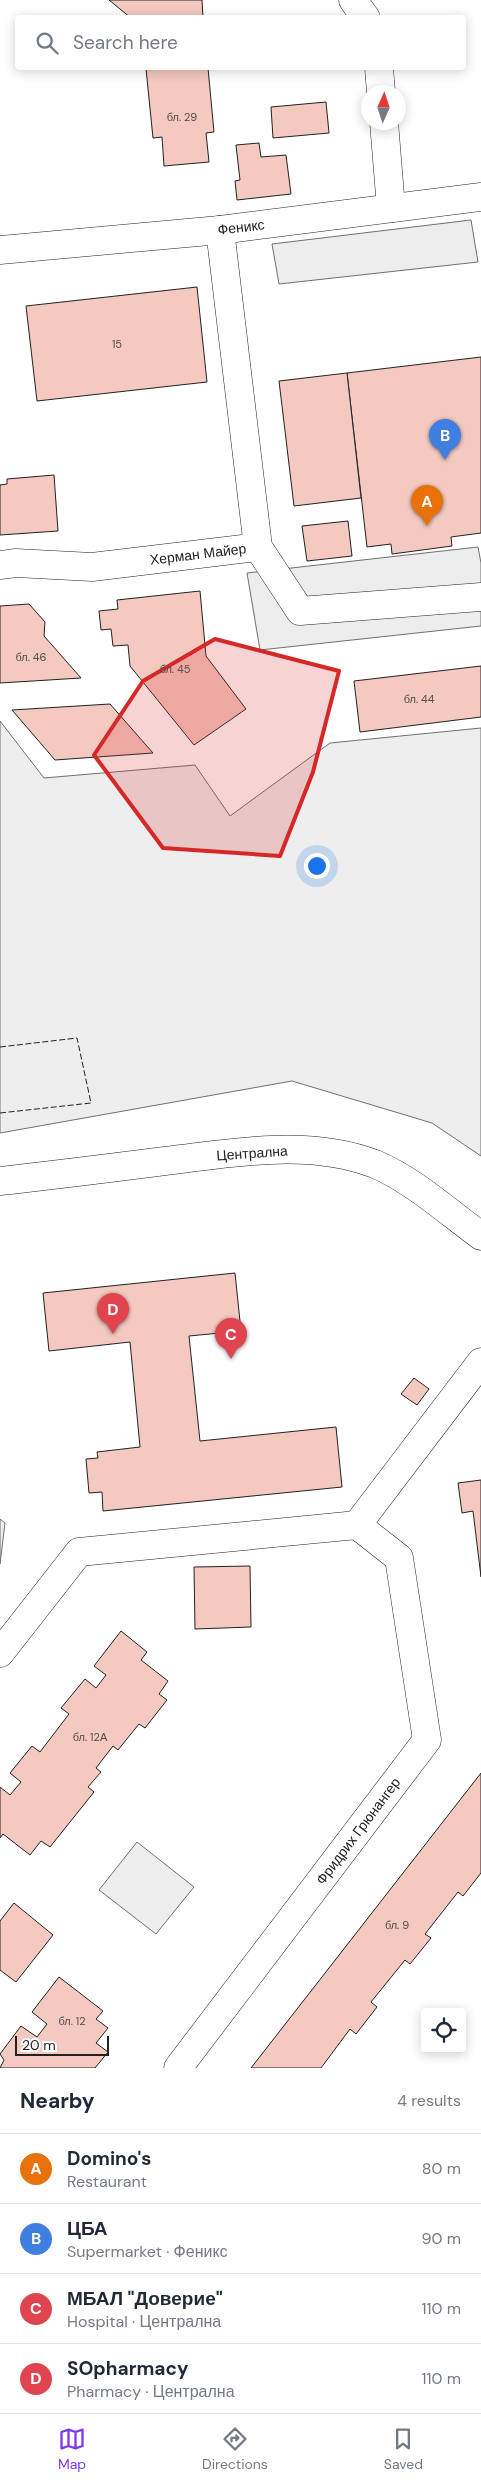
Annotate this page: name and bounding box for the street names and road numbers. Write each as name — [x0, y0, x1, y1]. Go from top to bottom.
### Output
street label: Феникс — [216, 215, 266, 239]
street label: Херман Майер — [149, 539, 247, 569]
street label: Централна — [216, 1142, 289, 1164]
street label: Фридрих Грюнангер — [312, 1774, 404, 1888]

